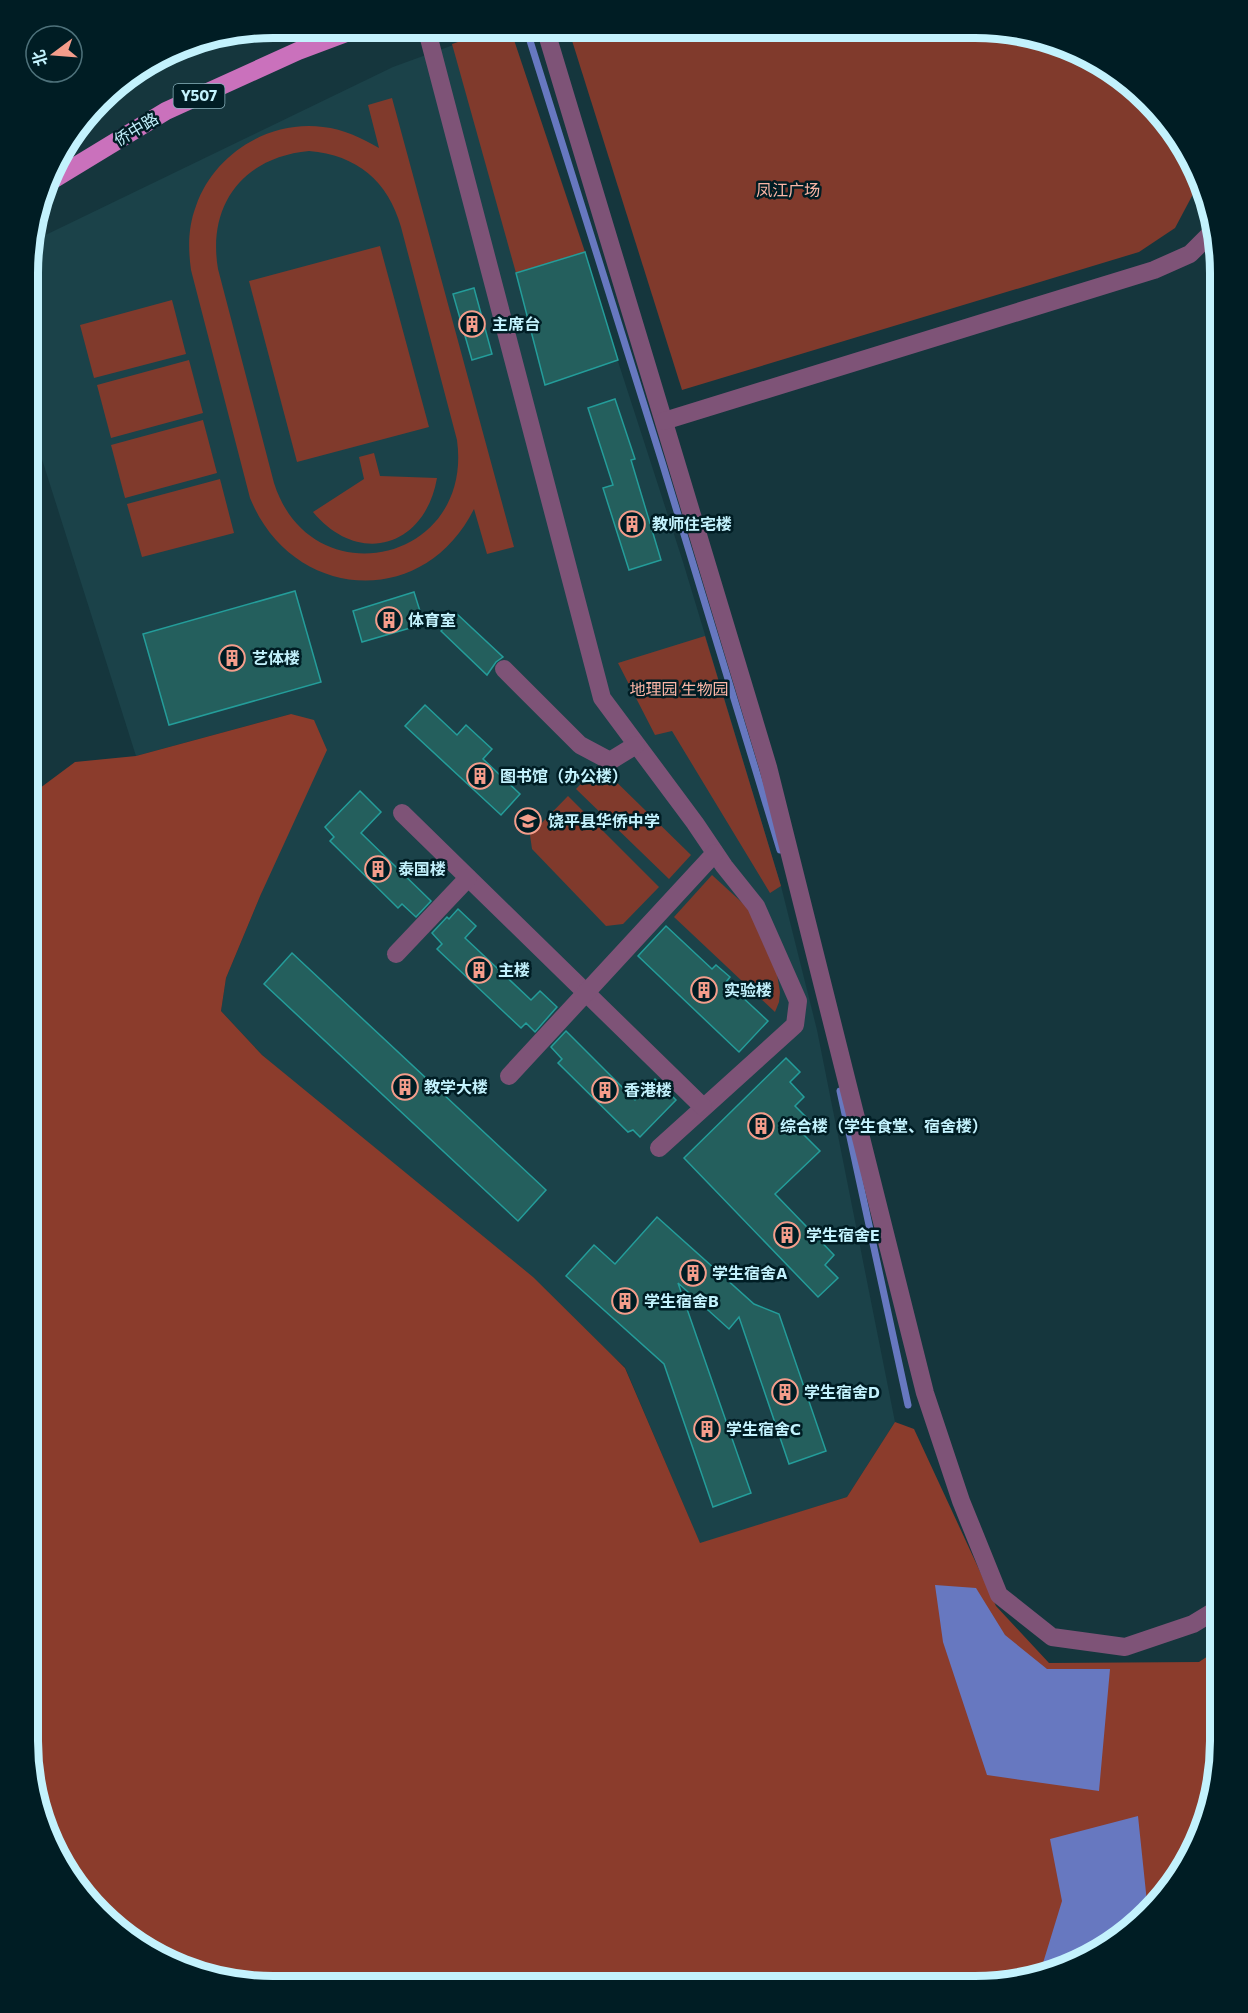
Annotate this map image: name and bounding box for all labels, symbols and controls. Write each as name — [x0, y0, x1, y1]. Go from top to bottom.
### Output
north arrow — [24, 24, 84, 84]
text: 北 — [28, 48, 50, 69]
road number: Y507 — [174, 84, 224, 108]
street label: 侨中路 — [110, 108, 161, 149]
park label: 凤江广场 — [756, 180, 820, 199]
building icon: 主席台 — [457, 309, 487, 339]
place label: 主席台 — [492, 314, 540, 333]
building icon: 教师住宅楼 — [617, 509, 647, 539]
place label: 教师住宅楼 — [652, 514, 732, 533]
building icon: 体育室 — [374, 605, 404, 635]
place label: 体育室 — [408, 610, 456, 629]
building icon: 艺体楼 — [217, 643, 247, 673]
place label: 艺体楼 — [252, 648, 300, 667]
park label: 地理园 生物园 — [629, 679, 729, 698]
building icon: 图书馆（办公楼） — [465, 761, 495, 791]
place label: 图书馆（办公楼） — [500, 766, 628, 785]
school or university icon: 饶平县华侨中学 — [513, 806, 543, 836]
place label: 饶平县华侨中学 — [548, 811, 660, 830]
building icon: 泰国楼 — [363, 854, 393, 884]
place label: 泰国楼 — [398, 859, 446, 878]
building icon: 主楼 — [464, 955, 494, 985]
place label: 主楼 — [498, 960, 530, 979]
building icon: 实验楼 — [689, 975, 719, 1005]
place label: 实验楼 — [724, 980, 772, 999]
building icon: 教学大楼 — [390, 1072, 420, 1102]
building icon: 香港楼 — [590, 1075, 620, 1105]
place label: 教学大楼 — [424, 1077, 488, 1096]
place label: 香港楼 — [624, 1080, 672, 1099]
building icon: 综合楼（学生食堂、宿舍楼） — [746, 1111, 776, 1141]
place label: 综合楼（学生食堂、宿舍楼） — [780, 1116, 988, 1135]
building icon: 学生宿舍E — [772, 1220, 802, 1250]
place label: 学生宿舍E — [806, 1225, 880, 1244]
building icon: 学生宿舍A — [678, 1258, 708, 1288]
place label: 学生宿舍A — [712, 1263, 788, 1282]
building icon: 学生宿舍B — [610, 1286, 640, 1316]
place label: 学生宿舍B — [644, 1291, 719, 1310]
building icon: 学生宿舍D — [770, 1377, 800, 1407]
place label: 学生宿舍D — [804, 1382, 880, 1401]
building icon: 学生宿舍C — [692, 1414, 722, 1444]
place label: 学生宿舍C — [726, 1419, 801, 1438]

